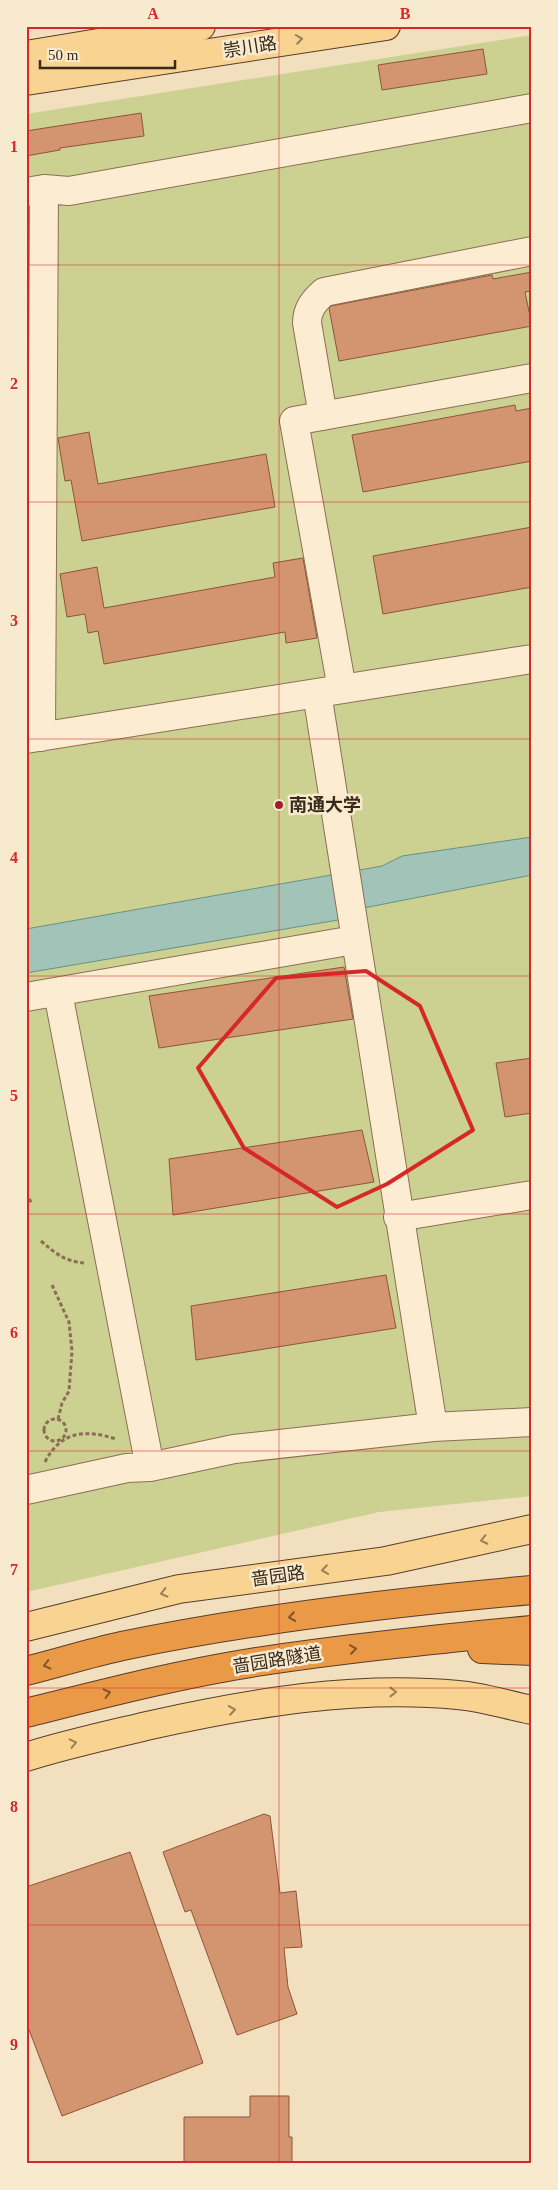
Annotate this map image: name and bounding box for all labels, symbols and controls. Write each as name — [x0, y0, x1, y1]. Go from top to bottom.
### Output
text: A — [147, 5, 159, 22]
text: B — [400, 5, 411, 22]
street label: 崇川路 — [222, 33, 278, 61]
one-way arrow — [295, 35, 304, 45]
scale bar — [40, 38, 175, 70]
text: 50 m — [48, 47, 79, 63]
text: 1 — [10, 138, 18, 155]
text: 2 — [10, 375, 18, 392]
text: 3 — [10, 612, 18, 629]
place label: 南通大学 — [289, 795, 361, 815]
marker: 南通大学 — [273, 799, 285, 811]
text: 4 — [10, 849, 18, 866]
text: 5 — [10, 1087, 18, 1104]
text: 6 — [10, 1324, 18, 1341]
one-way arrow — [480, 1534, 489, 1545]
text: 7 — [10, 1561, 18, 1578]
street label: 啬园路 — [250, 1562, 306, 1590]
one-way arrow — [320, 1564, 329, 1574]
one-way arrow — [159, 1587, 168, 1598]
one-way arrow — [288, 1611, 296, 1622]
street label: 啬园路隧道 — [231, 1643, 323, 1677]
one-way arrow — [350, 1644, 358, 1655]
one-way arrow — [43, 1660, 51, 1670]
one-way arrow — [390, 1687, 397, 1697]
one-way arrow — [103, 1688, 112, 1699]
one-way arrow — [227, 1705, 236, 1715]
one-way arrow — [68, 1738, 77, 1749]
text: 8 — [10, 1798, 18, 1815]
text: 9 — [10, 2036, 18, 2053]

